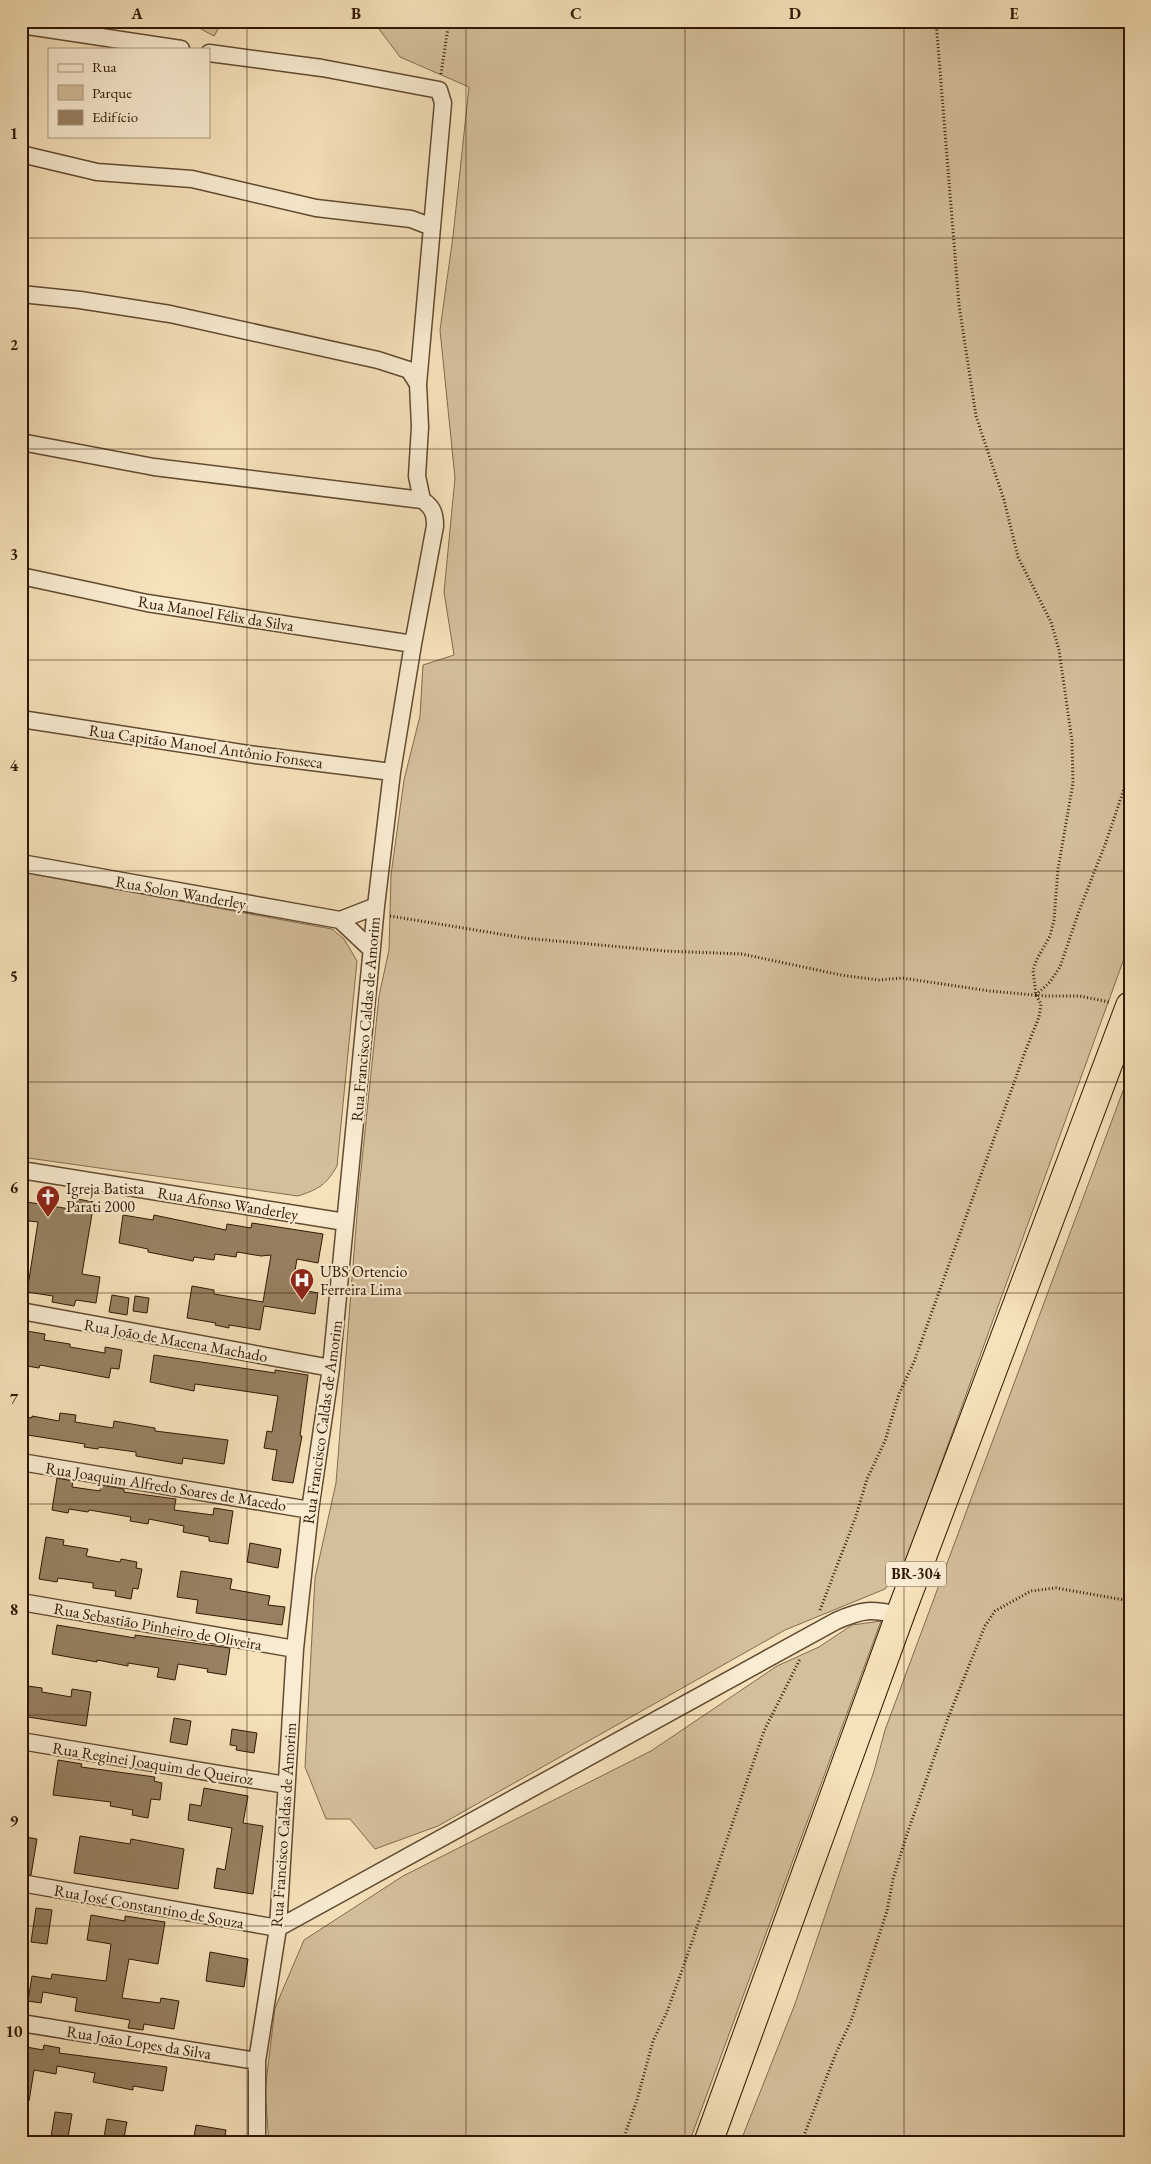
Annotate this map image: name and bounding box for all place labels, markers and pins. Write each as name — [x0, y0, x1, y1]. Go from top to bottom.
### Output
place label: Igreja Batista Parati 2000 — [66, 1178, 145, 1217]
church icon: Igreja Batista Parati 2000 — [35, 1184, 61, 1218]
place label: UBS Ortencio Ferreira Lima — [320, 1261, 408, 1300]
hospital icon: UBS Ortencio Ferreira Lima — [289, 1267, 315, 1301]

